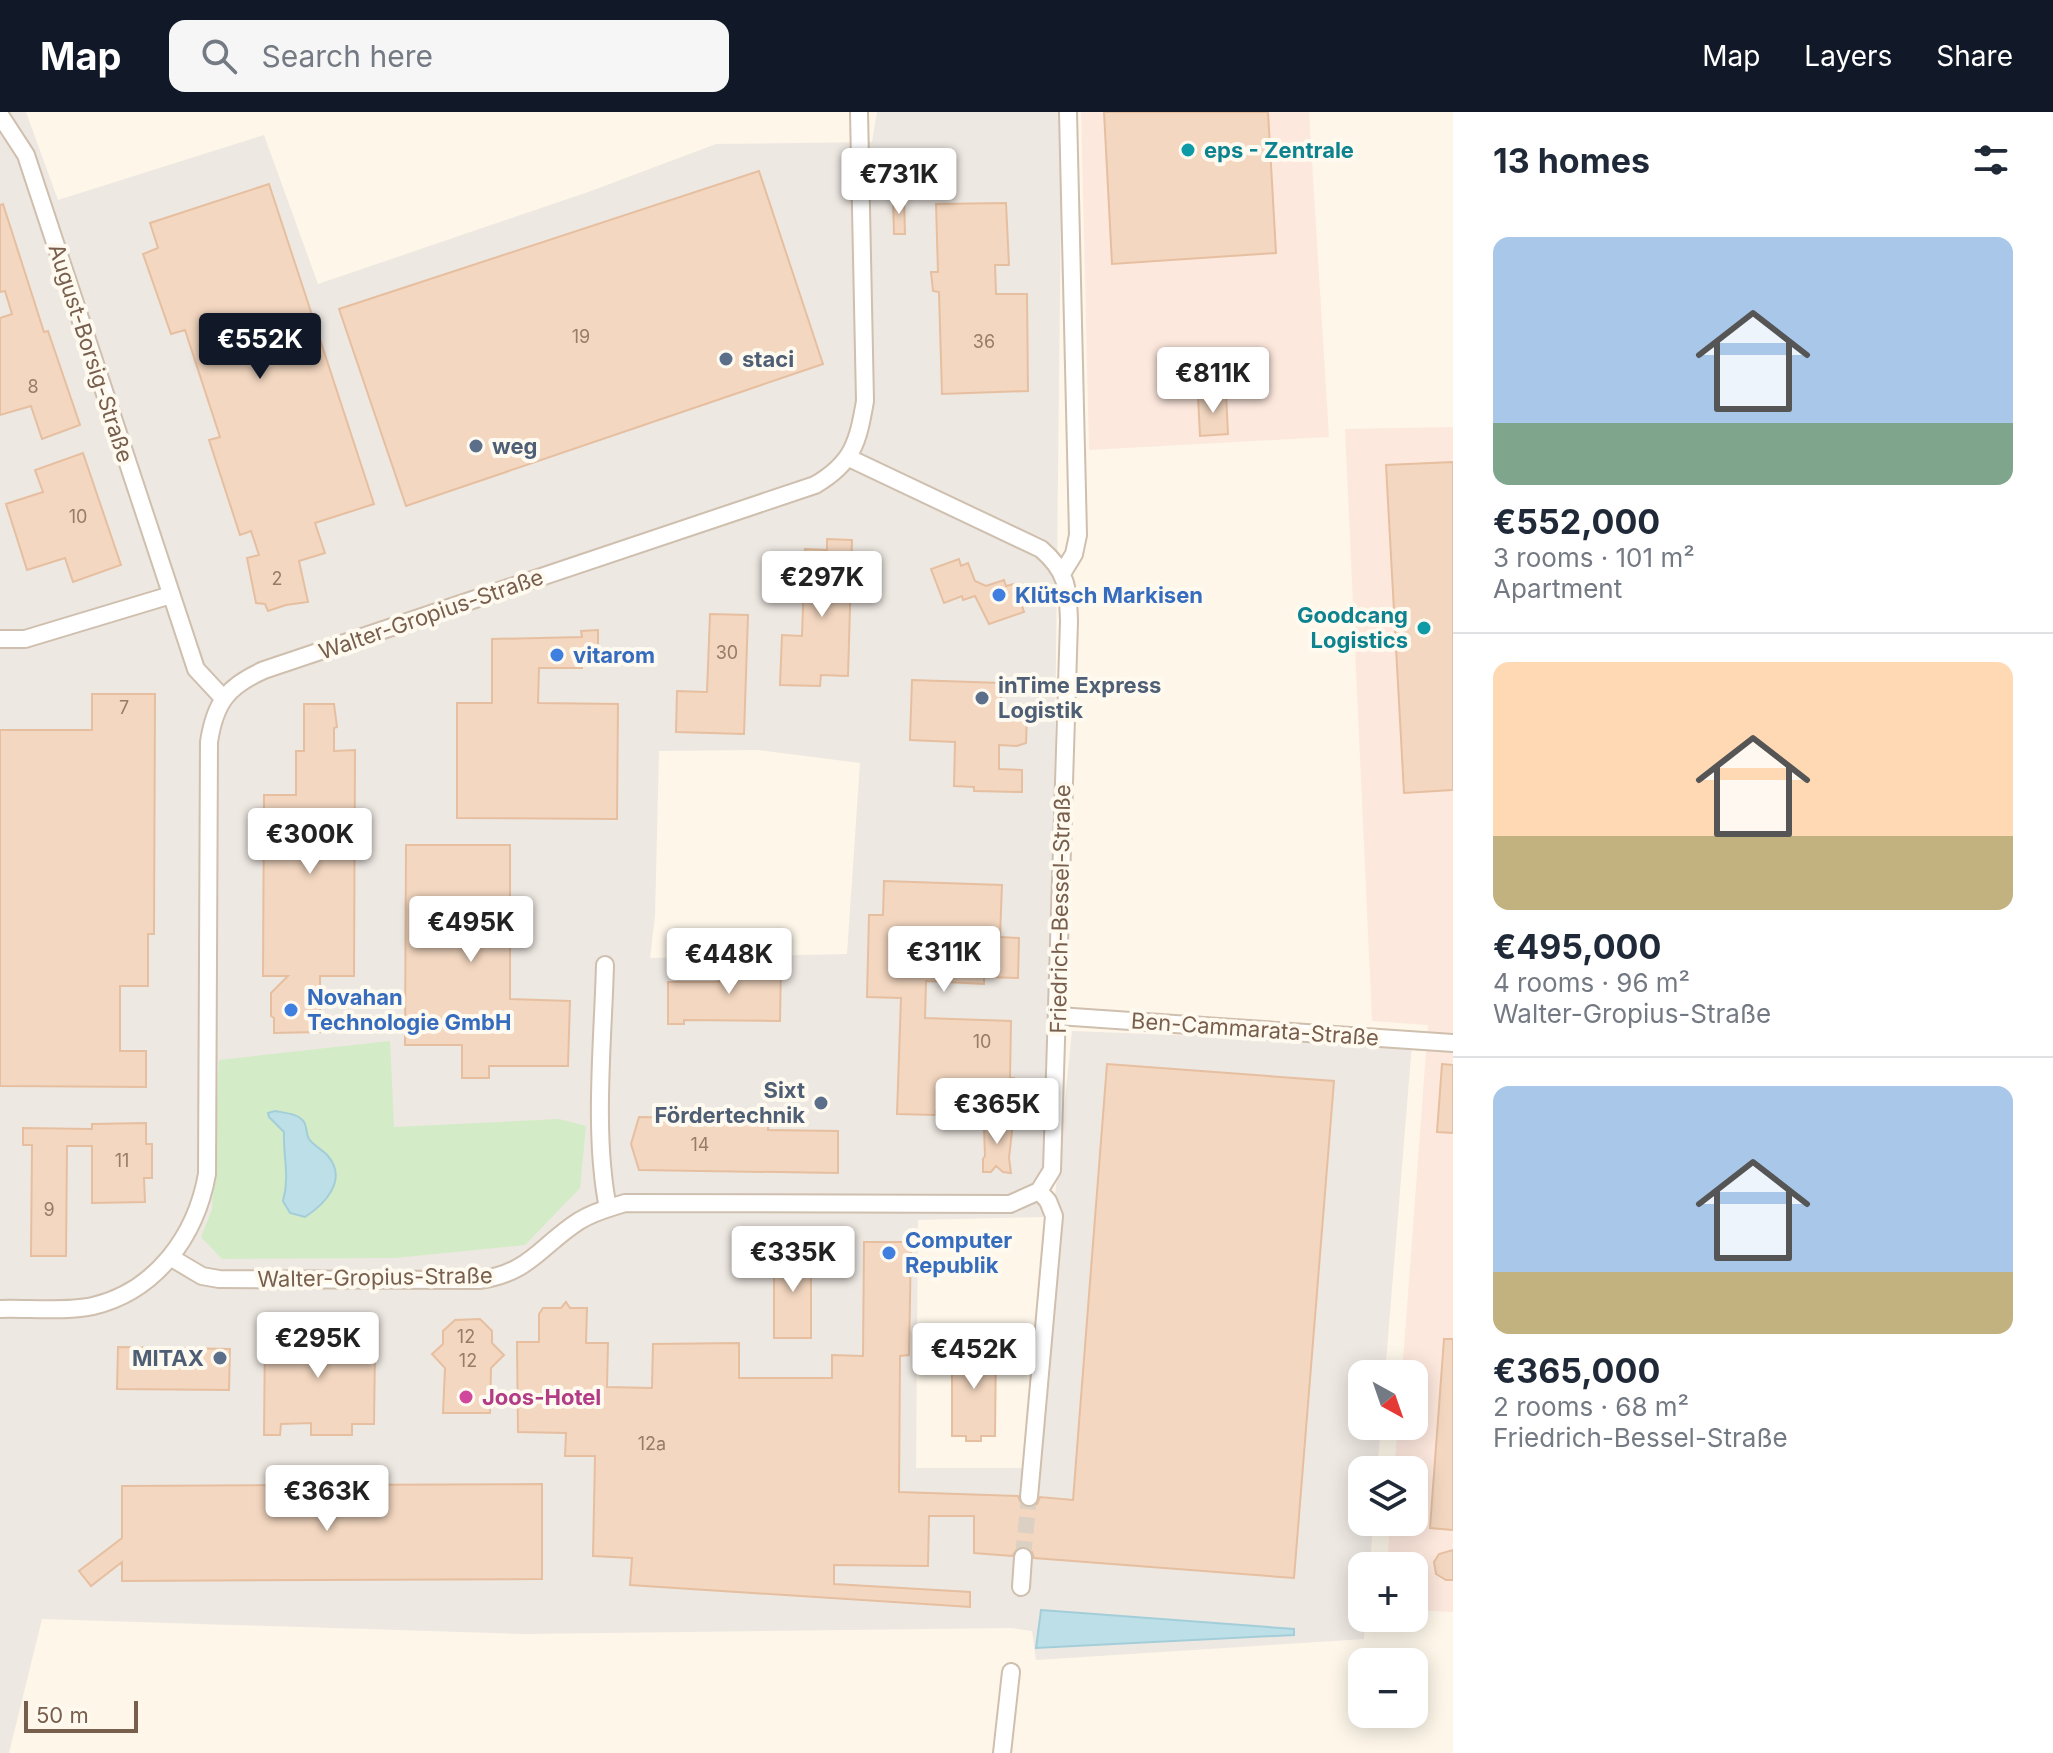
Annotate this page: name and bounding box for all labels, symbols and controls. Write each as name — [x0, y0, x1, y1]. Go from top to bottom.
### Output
search box — [169, 20, 729, 92]
text: Map — [40, 33, 121, 79]
icon: search — [197, 34, 241, 78]
text: Search here — [261, 38, 433, 74]
text: Map — [1702, 39, 1760, 73]
text: Layers — [1804, 39, 1892, 73]
text: Share — [1936, 39, 2013, 73]
place label: eps - Zentrale — [1204, 137, 1354, 163]
icon: filters — [1969, 138, 2013, 182]
text: 13 homes — [1493, 140, 1650, 181]
marker: eps - Zentrale — [1179, 141, 1197, 159]
pin: €731K — [843, 148, 955, 216]
text: €731K — [859, 158, 939, 189]
street label: August-Borsig-Straße — [43, 241, 139, 465]
icon: home — [1681, 289, 1825, 433]
pin: €552K — [204, 313, 316, 381]
text: €552K — [217, 323, 303, 354]
house number: 19 — [572, 326, 590, 347]
house number: 36 — [973, 331, 995, 352]
place label: staci — [742, 346, 794, 372]
pin: €811K — [1157, 347, 1269, 415]
marker: staci — [717, 350, 735, 368]
text: €811K — [1175, 357, 1251, 388]
house number: 8 — [27, 376, 39, 397]
place label: weg — [492, 433, 537, 459]
marker: weg — [467, 437, 485, 455]
text: €552,000 — [1493, 501, 1660, 542]
house number: 10 — [69, 506, 87, 527]
text: 3 rooms · 101 m² — [1493, 542, 1695, 573]
pin: €297K — [766, 551, 878, 619]
text: €297K — [780, 561, 864, 592]
street label: Walter-Gropius-Straße — [316, 563, 546, 665]
house number: 2 — [272, 568, 282, 589]
text: Apartment — [1493, 573, 1622, 604]
place label: Klütsch Markisen — [1015, 582, 1203, 608]
marker: Klütsch Markisen — [990, 586, 1008, 604]
place label: Goodcang Logistics — [1297, 602, 1408, 653]
marker: Goodcang Logistics — [1415, 619, 1433, 637]
place label: vitarom — [573, 642, 655, 668]
house number: 30 — [716, 642, 738, 663]
marker: vitarom — [548, 646, 566, 664]
place label: inTime Express Logistik — [998, 672, 1161, 723]
marker: inTime Express Logistik — [973, 689, 991, 707]
house number: 7 — [119, 697, 129, 718]
icon: home — [1681, 714, 1825, 858]
street label: Friedrich-Bessel-Straße — [1045, 784, 1075, 1034]
pin: €300K — [254, 808, 366, 876]
text: €300K — [266, 818, 354, 849]
pin: €495K — [415, 896, 527, 964]
text: €495K — [427, 906, 515, 937]
pin: €311K — [888, 926, 1000, 994]
text: €495,000 — [1493, 926, 1661, 967]
pin: €448K — [673, 928, 785, 996]
text: €311K — [906, 936, 982, 967]
text: €448K — [685, 938, 773, 969]
text: 4 rooms · 96 m² — [1493, 967, 1690, 998]
place label: Novahan Technologie GmbH — [307, 984, 511, 1035]
text: Walter-Gropius-Straße — [1493, 998, 1771, 1029]
marker: Novahan Technologie GmbH — [282, 1001, 300, 1019]
street label: Ben-Cammarata-Straße — [1130, 1007, 1380, 1051]
house number: 10 — [973, 1031, 991, 1052]
place label: Sixt Fördertechnik — [654, 1077, 805, 1128]
pin: €365K — [941, 1078, 1053, 1146]
text: €365K — [954, 1088, 1040, 1119]
marker: Sixt Fördertechnik — [812, 1094, 830, 1112]
house number: 14 — [691, 1134, 709, 1155]
icon: home — [1681, 1138, 1825, 1282]
house number: 11 — [115, 1150, 129, 1171]
house number: 9 — [43, 1199, 55, 1220]
pin: €335K — [737, 1226, 849, 1294]
place label: Computer Republik — [905, 1227, 1012, 1278]
text: €335K — [750, 1236, 836, 1267]
marker: Computer Republik — [880, 1244, 898, 1262]
street label: Walter-Gropius-Straße — [257, 1262, 493, 1292]
pin: €295K — [262, 1312, 374, 1380]
text: €295K — [275, 1322, 361, 1353]
pin: €452K — [918, 1323, 1030, 1391]
house number: 12 — [457, 1326, 475, 1347]
text: €452K — [930, 1333, 1018, 1364]
place label: MITAX — [132, 1345, 204, 1371]
marker: MITAX — [211, 1349, 229, 1367]
house number: 12 — [459, 1350, 477, 1371]
text: €365,000 — [1493, 1350, 1660, 1391]
north arrow — [1348, 1360, 1428, 1440]
map controls — [1348, 1360, 1428, 1728]
place label: Joos-Hotel — [482, 1384, 601, 1410]
marker: Joos-Hotel — [457, 1388, 475, 1406]
text: 2 rooms · 68 m² — [1493, 1391, 1689, 1422]
text: Friedrich-Bessel-Straße — [1493, 1422, 1788, 1453]
house number: 12a — [638, 1433, 666, 1454]
button: layers — [1348, 1456, 1428, 1536]
pin: €363K — [271, 1465, 383, 1533]
text: €363K — [284, 1475, 370, 1506]
button: + — [1348, 1552, 1428, 1632]
button: − — [1348, 1648, 1428, 1728]
scale bar — [24, 1697, 138, 1733]
text: 50 m — [36, 1702, 89, 1728]

